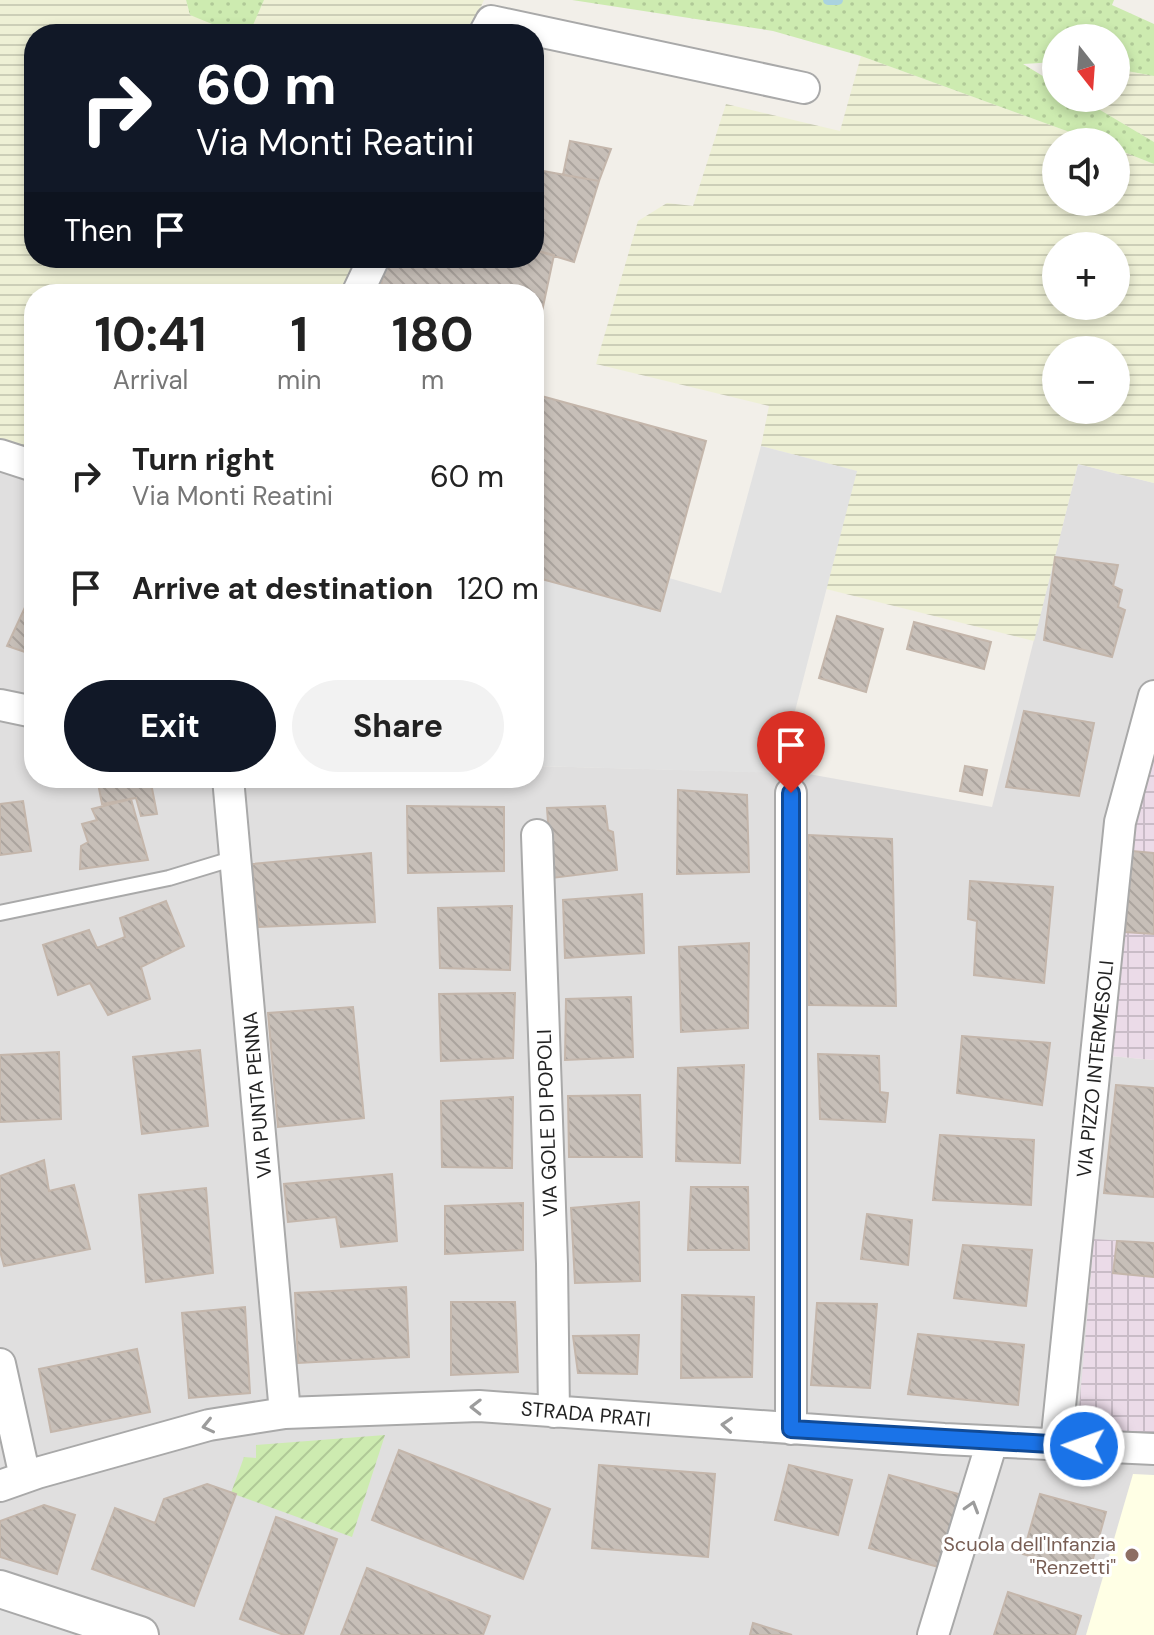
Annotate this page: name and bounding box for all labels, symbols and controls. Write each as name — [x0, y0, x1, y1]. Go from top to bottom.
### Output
north arrow — [1042, 24, 1130, 112]
map controls — [1042, 24, 1130, 424]
text: 60 m — [196, 48, 337, 121]
icon: right — [64, 56, 168, 160]
text: Via Monti Reatini — [196, 119, 474, 166]
button: sound — [1042, 128, 1130, 216]
icon: arrive — [148, 208, 192, 252]
text: Then — [64, 211, 132, 250]
button: + — [1042, 232, 1130, 320]
text: 10:41 — [94, 303, 207, 366]
text: 1 — [290, 303, 308, 366]
text: 180 — [392, 303, 474, 366]
button: − — [1042, 336, 1130, 424]
text: Arrival — [113, 363, 188, 397]
text: min — [277, 363, 321, 397]
text: m — [421, 363, 444, 397]
text: Turn right — [132, 440, 275, 479]
icon: right — [64, 454, 108, 498]
text: 60 m — [430, 457, 504, 496]
text: Via Monti Reatini — [132, 479, 333, 513]
icon: arrive — [64, 566, 108, 610]
text: Arrive at destination — [132, 569, 433, 608]
text: 120 m — [457, 569, 539, 608]
button: Exit — [64, 680, 276, 772]
button: Share — [292, 680, 504, 772]
pin — [757, 711, 825, 793]
icon: arrive — [769, 723, 813, 767]
street label: VIA PIZZO INTERMESOLI — [1071, 959, 1119, 1179]
street label: VIA PUNTA PENNA — [237, 1011, 277, 1179]
street label: VIA GOLE DI POPOLI — [531, 1029, 563, 1217]
street label: STRADA PRATI — [520, 1395, 652, 1433]
one-way arrow — [469, 1398, 482, 1415]
position arrow — [1042, 1404, 1126, 1488]
one-way arrow — [202, 1417, 215, 1434]
one-way arrow — [720, 1417, 733, 1434]
one-way arrow — [963, 1501, 979, 1514]
place label: Scuola dell'Infanzia "Renzetti" — [943, 1531, 1116, 1580]
marker: Scuola dell'Infanzia "Renzetti" — [1123, 1546, 1141, 1564]

